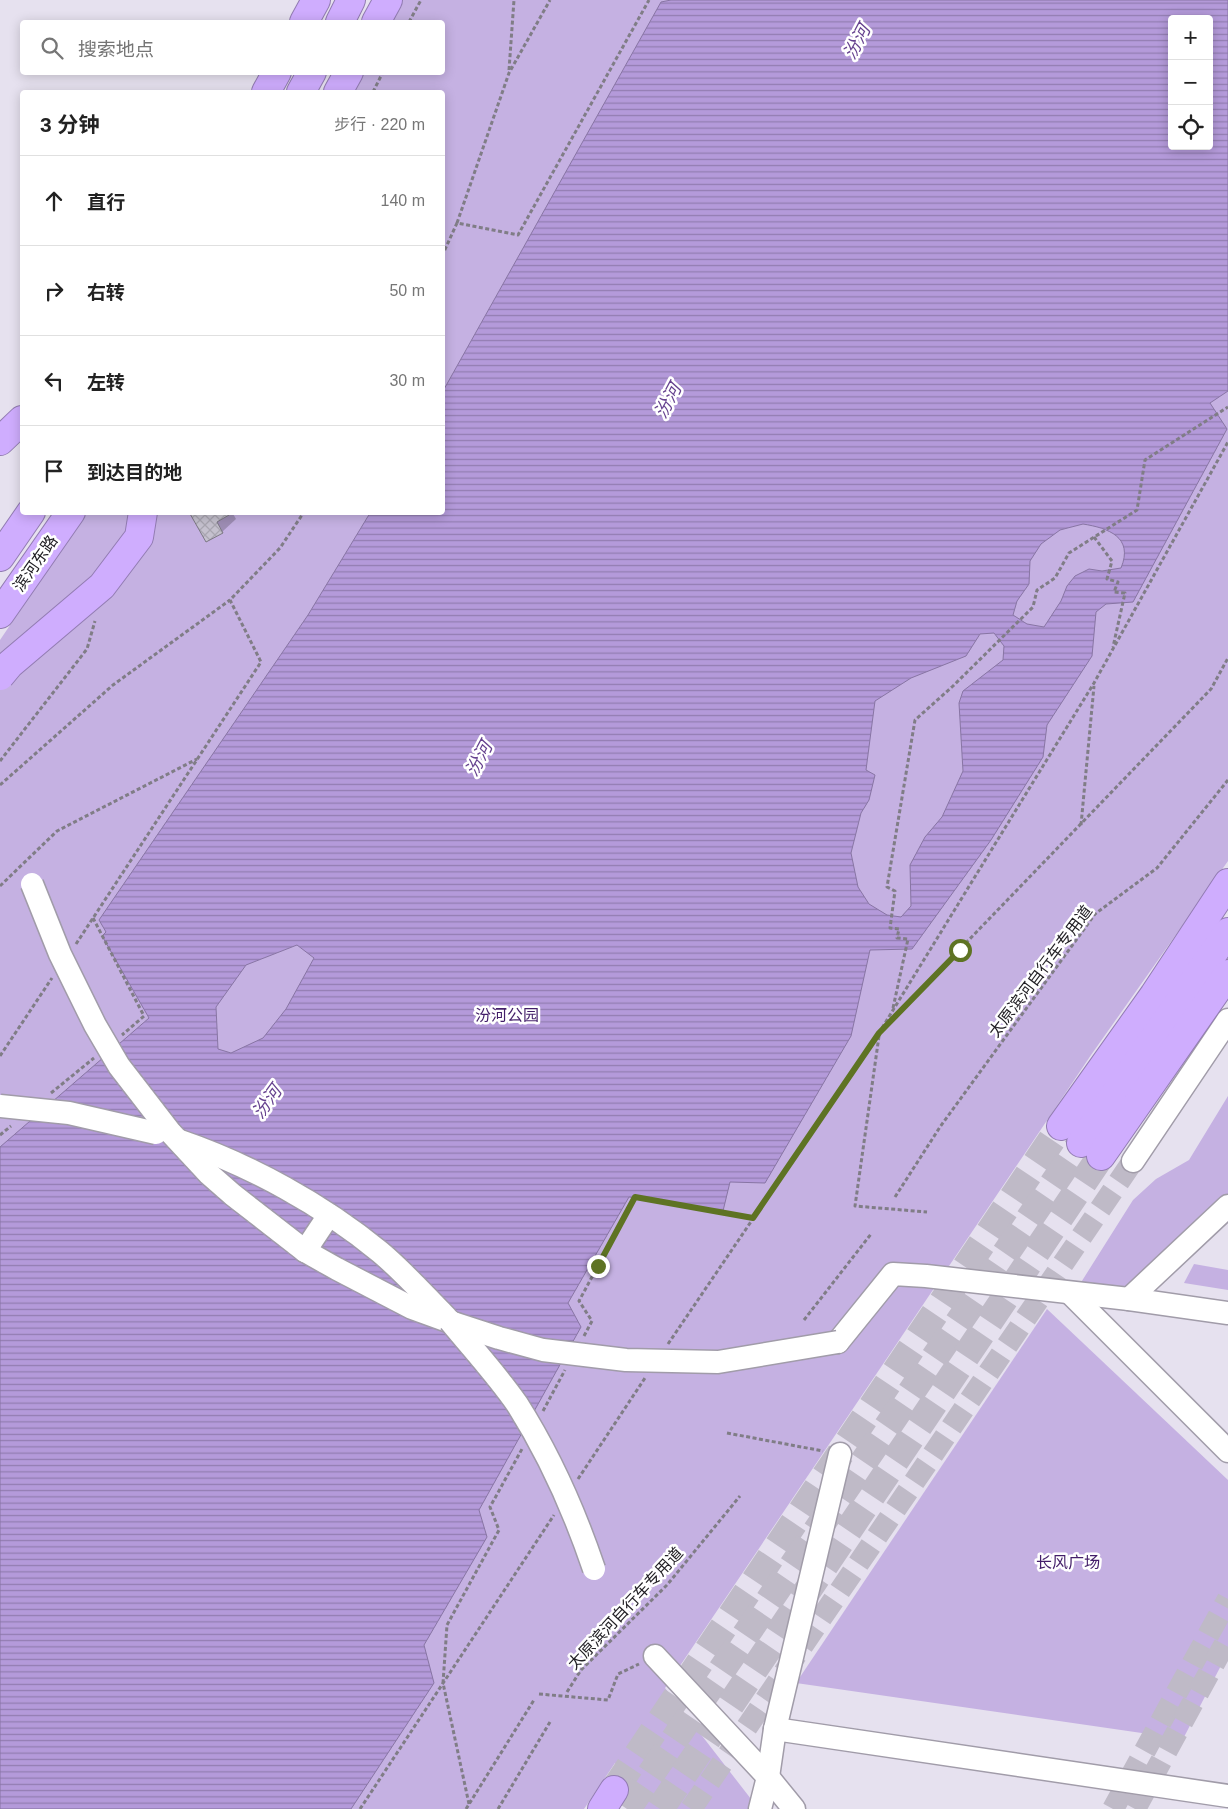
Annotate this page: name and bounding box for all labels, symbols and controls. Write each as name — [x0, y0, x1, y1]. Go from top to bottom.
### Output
map controls — [1168, 15, 1213, 150]
button: + — [1168, 15, 1213, 60]
water label: 汾河 — [840, 19, 876, 63]
search box — [20, 20, 445, 75]
icon: search — [38, 34, 66, 62]
text: 搜索地点 — [78, 39, 154, 60]
button: − — [1168, 60, 1213, 105]
button: locate — [1168, 105, 1213, 150]
text: 3 分钟 — [40, 113, 100, 136]
text: 步行 · 220 m — [334, 116, 425, 133]
icon: ahead — [40, 187, 68, 215]
text: 直行 — [87, 192, 125, 213]
text: 140 m — [381, 192, 425, 209]
icon: right — [40, 277, 68, 305]
text: 右转 — [87, 282, 125, 303]
text: 50 m — [389, 282, 425, 299]
icon: left — [40, 367, 68, 395]
text: 左转 — [87, 372, 125, 393]
text: 30 m — [389, 372, 425, 389]
water label: 汾河 — [651, 378, 687, 422]
icon: arrive — [40, 457, 68, 485]
text: 到达目的地 — [87, 462, 182, 483]
street label: 滨河东路 — [10, 532, 61, 594]
water label: 汾河 — [462, 736, 498, 780]
street label: 太原滨河自行车专用道 — [985, 902, 1095, 1040]
route start — [949, 939, 972, 962]
park label: 汾河公园 — [475, 1007, 539, 1024]
water label: 汾河 — [248, 1079, 287, 1122]
route end — [587, 1255, 610, 1278]
street label: 太原滨河自行车专用道 — [565, 1544, 686, 1673]
park label: 长风广场 — [1036, 1554, 1100, 1571]

